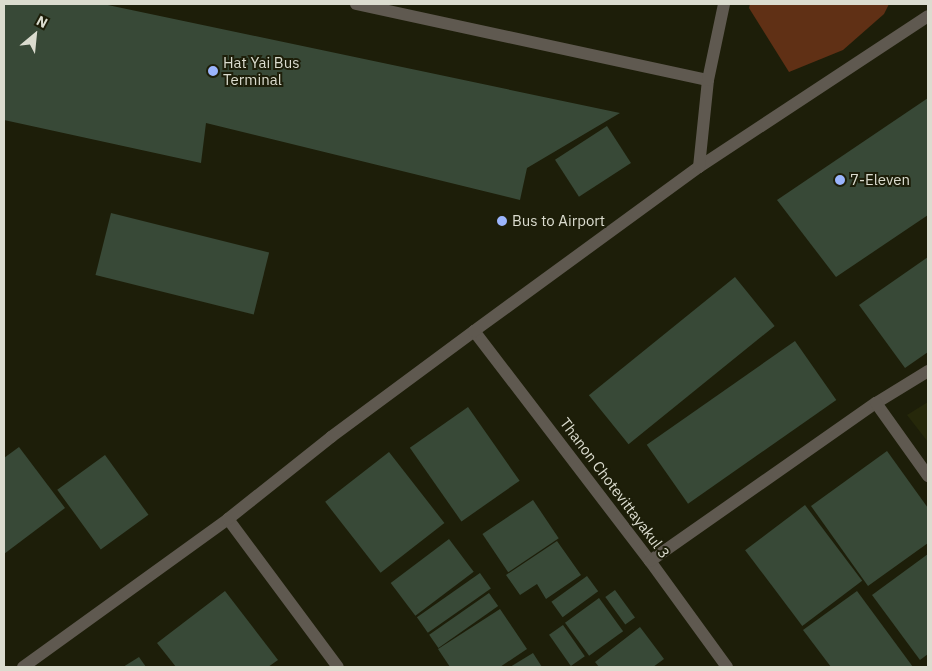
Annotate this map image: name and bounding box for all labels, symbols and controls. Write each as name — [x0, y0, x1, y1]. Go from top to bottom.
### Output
north arrow — [10, 10, 60, 60]
text: N — [33, 11, 51, 32]
place label: Hat Yai Bus Terminal — [223, 53, 299, 88]
marker: Hat Yai Bus Terminal — [207, 65, 219, 77]
place label: 7-Eleven — [850, 171, 910, 189]
marker: 7-Eleven — [834, 174, 846, 186]
place label: Bus to Airport — [512, 212, 605, 230]
marker: Bus to Airport — [496, 215, 508, 227]
street label: Thanon Chotevittayakul 3 — [556, 414, 674, 562]

